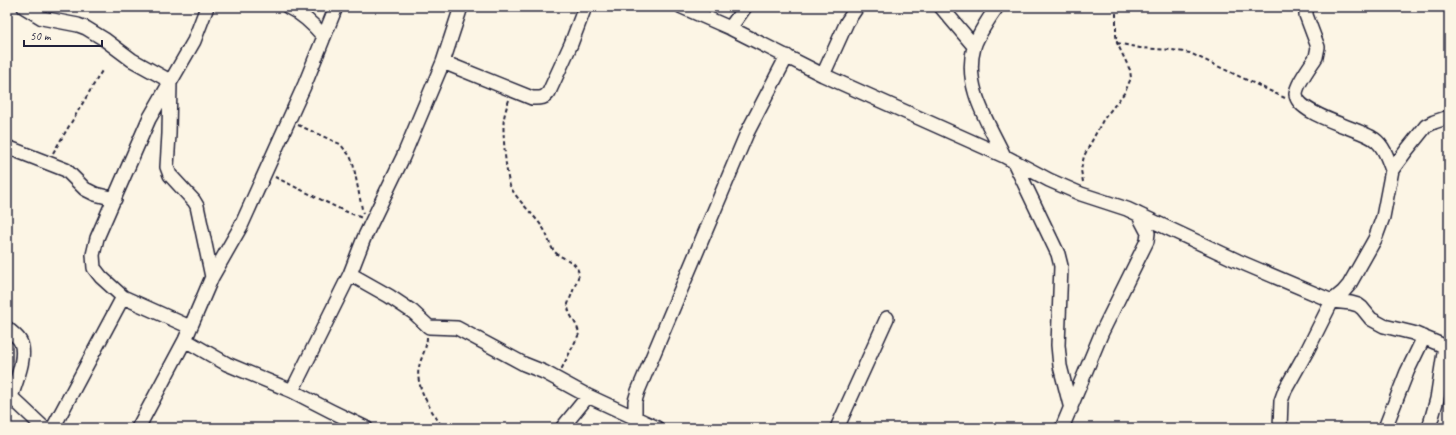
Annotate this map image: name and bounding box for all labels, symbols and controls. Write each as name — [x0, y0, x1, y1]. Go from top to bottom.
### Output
scale bar — [24, 22, 102, 48]
text: 50 m — [30, 28, 52, 44]

